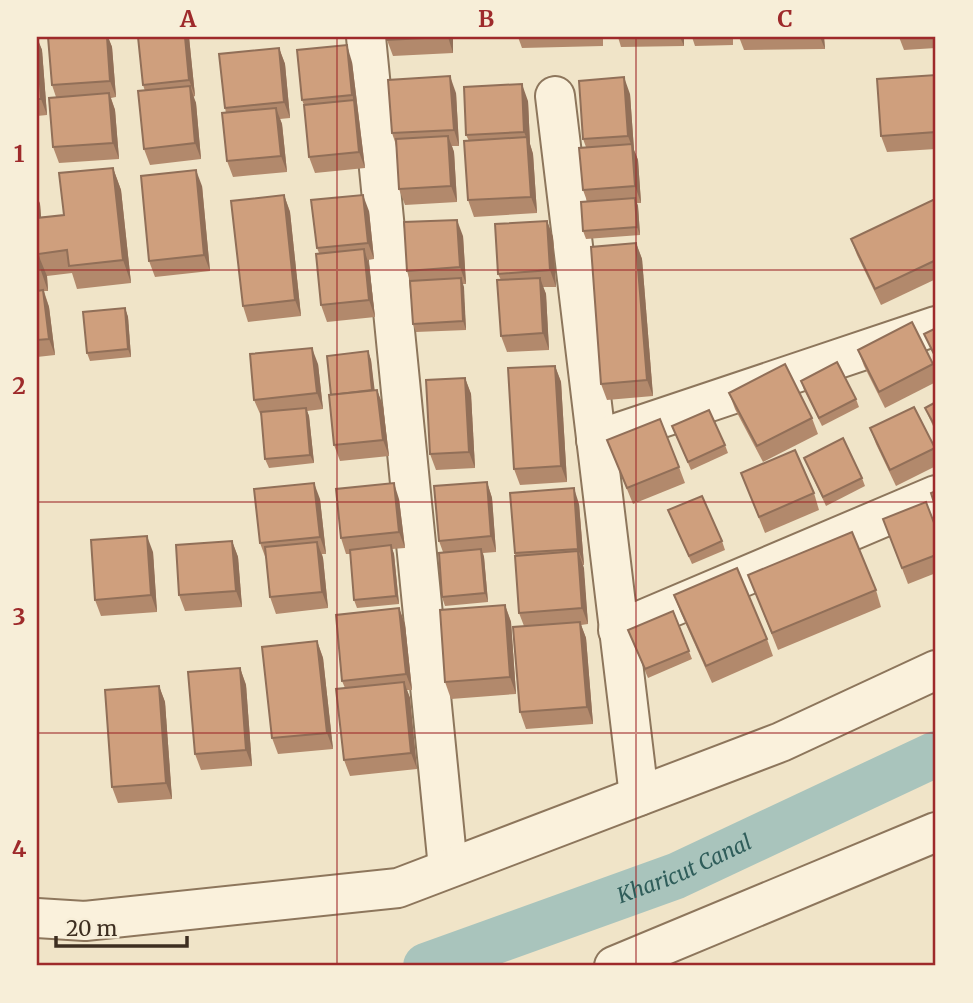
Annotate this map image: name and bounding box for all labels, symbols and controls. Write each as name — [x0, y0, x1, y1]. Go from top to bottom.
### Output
text: A — [179, 4, 197, 33]
text: B — [478, 4, 494, 33]
text: C — [777, 4, 793, 33]
text: 1 — [14, 139, 25, 168]
text: 2 — [12, 371, 26, 400]
text: 3 — [12, 602, 26, 631]
water label: Kharicut Canal — [612, 828, 756, 909]
text: 4 — [12, 834, 27, 863]
scale bar — [56, 905, 187, 949]
text: 20 m — [66, 915, 118, 942]

